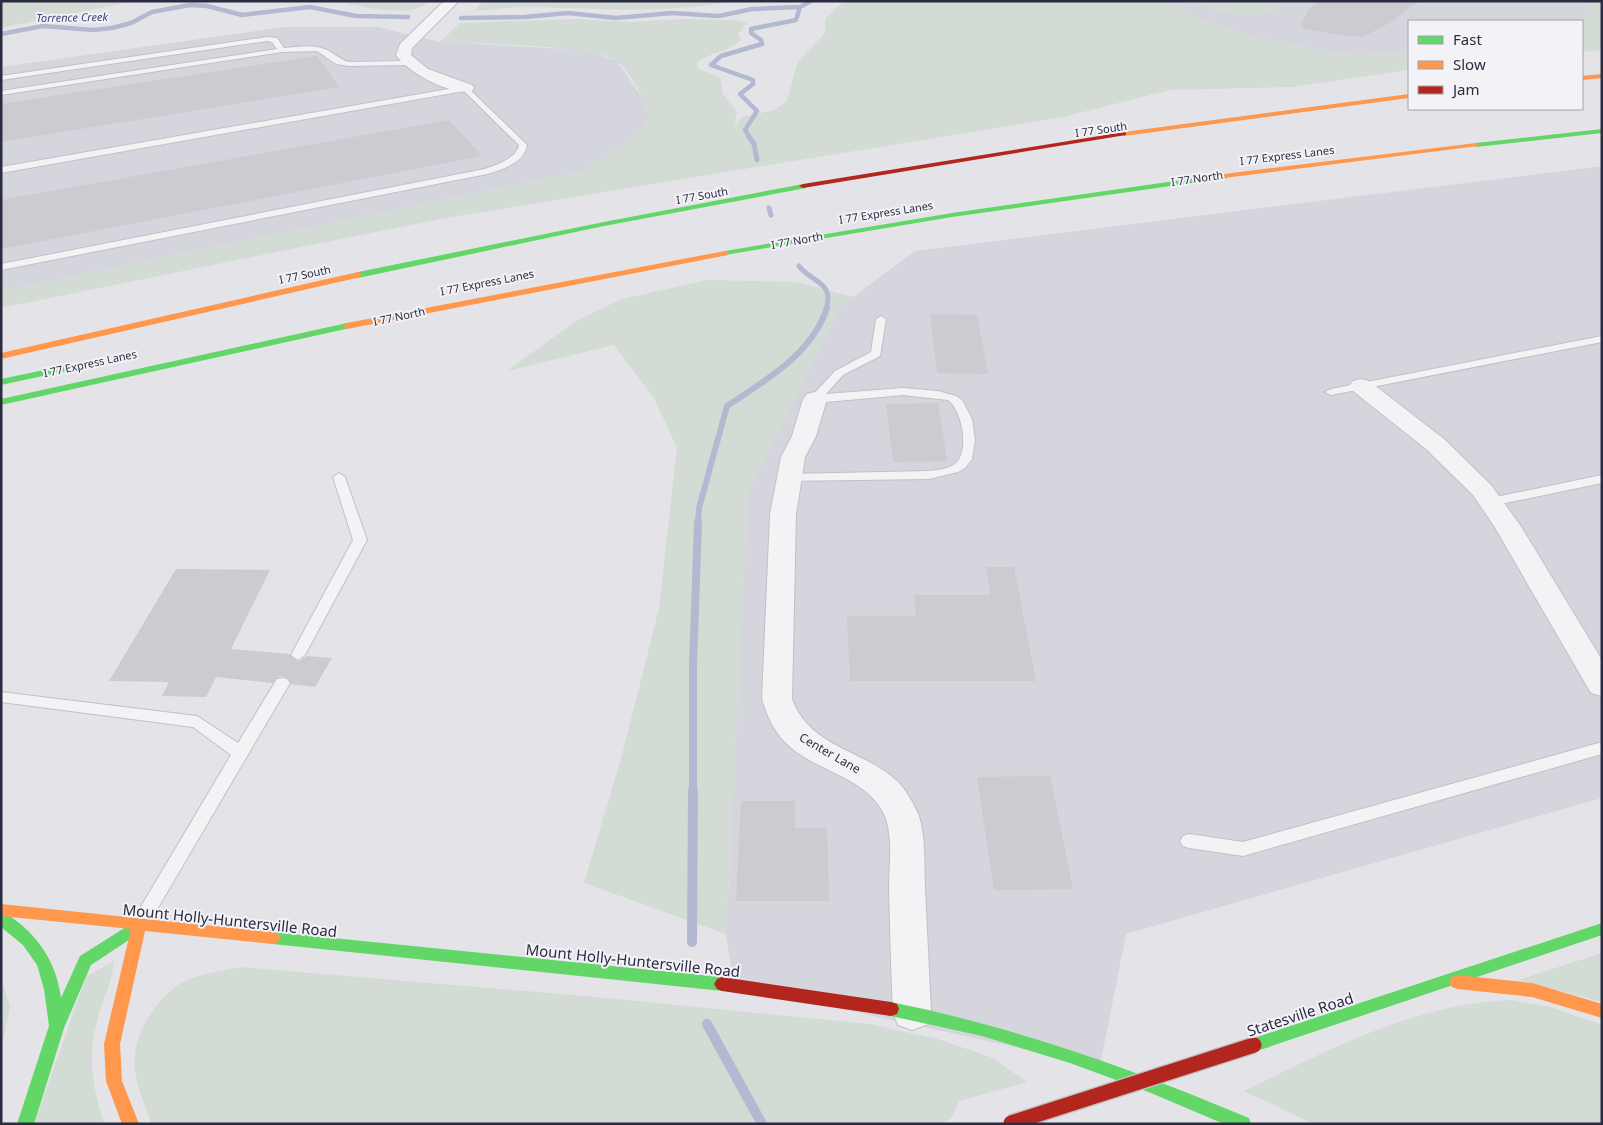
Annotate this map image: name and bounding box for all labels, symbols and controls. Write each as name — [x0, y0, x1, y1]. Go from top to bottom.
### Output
water label: Torrence Creek — [36, 9, 109, 25]
legend — [1408, 20, 1583, 110]
text: Fast — [1453, 29, 1482, 49]
text: Slow — [1453, 54, 1486, 74]
text: Jam — [1451, 79, 1480, 99]
street label: I 77 South — [1074, 118, 1128, 140]
street label: I 77 Express Lanes — [1239, 142, 1335, 168]
street label: I 77 North — [1170, 167, 1224, 189]
street label: I 77 South — [675, 183, 729, 207]
street label: I 77 Express Lanes — [838, 197, 934, 227]
street label: I 77 North — [770, 228, 824, 252]
street label: I 77 South — [278, 261, 332, 287]
street label: I 77 Express Lanes — [439, 266, 535, 298]
street label: I 77 North — [372, 303, 426, 329]
street label: I 77 Express Lanes — [42, 346, 138, 380]
street label: Center Lane — [796, 729, 864, 778]
street label: Mount Holly-Huntersville Road — [122, 899, 338, 941]
street label: Mount Holly-Huntersville Road — [525, 939, 741, 981]
street label: Statesville Road — [1244, 987, 1356, 1041]

